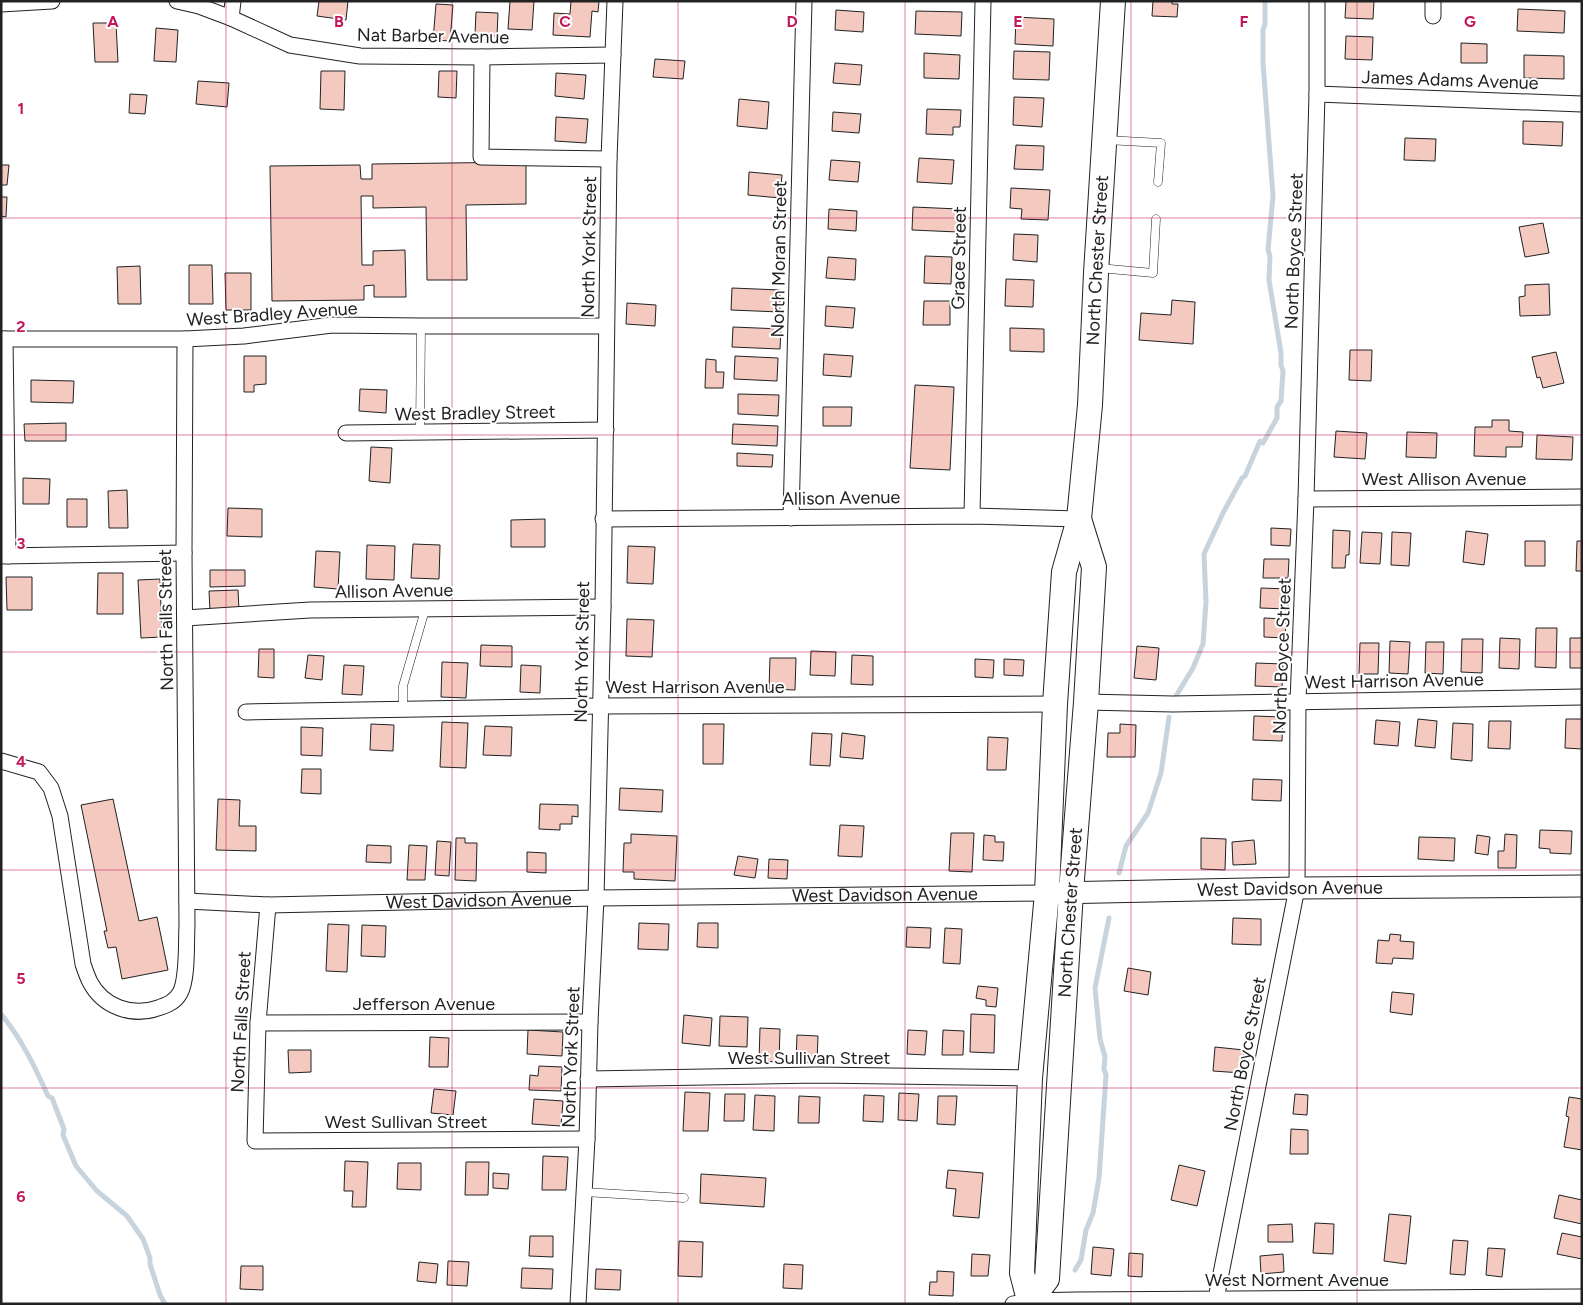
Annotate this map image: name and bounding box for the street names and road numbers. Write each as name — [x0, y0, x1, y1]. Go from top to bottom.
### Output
street label: Nat Barber Avenue — [357, 24, 510, 48]
street label: James Adams Avenue — [1361, 66, 1539, 94]
street label: North Boyce Street — [1280, 172, 1308, 330]
street label: North Chester Street — [1082, 174, 1113, 346]
street label: North York Street — [577, 176, 601, 318]
street label: North Moran Street — [767, 180, 791, 338]
street label: Grace Street — [947, 206, 971, 310]
street label: West Bradley Avenue — [186, 297, 358, 331]
street label: West Bradley Street — [394, 401, 556, 425]
street label: West Allison Avenue — [1362, 468, 1526, 490]
street label: Allison Avenue — [782, 486, 901, 510]
street label: North Falls Street — [154, 549, 178, 691]
street label: North Boyce Street — [1268, 577, 1296, 735]
street label: Allison Avenue — [335, 579, 454, 603]
street label: North York Street — [570, 581, 594, 723]
street label: West Harrison Avenue — [1304, 668, 1484, 694]
street label: West Harrison Avenue — [605, 676, 785, 698]
street label: North Chester Street — [1053, 826, 1087, 998]
street label: West Davidson Avenue — [1197, 876, 1383, 901]
street label: West Davidson Avenue — [792, 883, 978, 907]
street label: West Davidson Avenue — [386, 888, 572, 913]
street label: North Falls Street — [226, 950, 256, 1093]
street label: North Boyce Street — [1219, 975, 1271, 1133]
street label: North York Street — [558, 986, 584, 1128]
street label: Jefferson Avenue — [353, 993, 495, 1015]
street label: West Sullivan Street — [728, 1047, 890, 1069]
street label: West Sullivan Street — [325, 1111, 487, 1133]
street label: West Norment Avenue — [1205, 1269, 1389, 1291]

